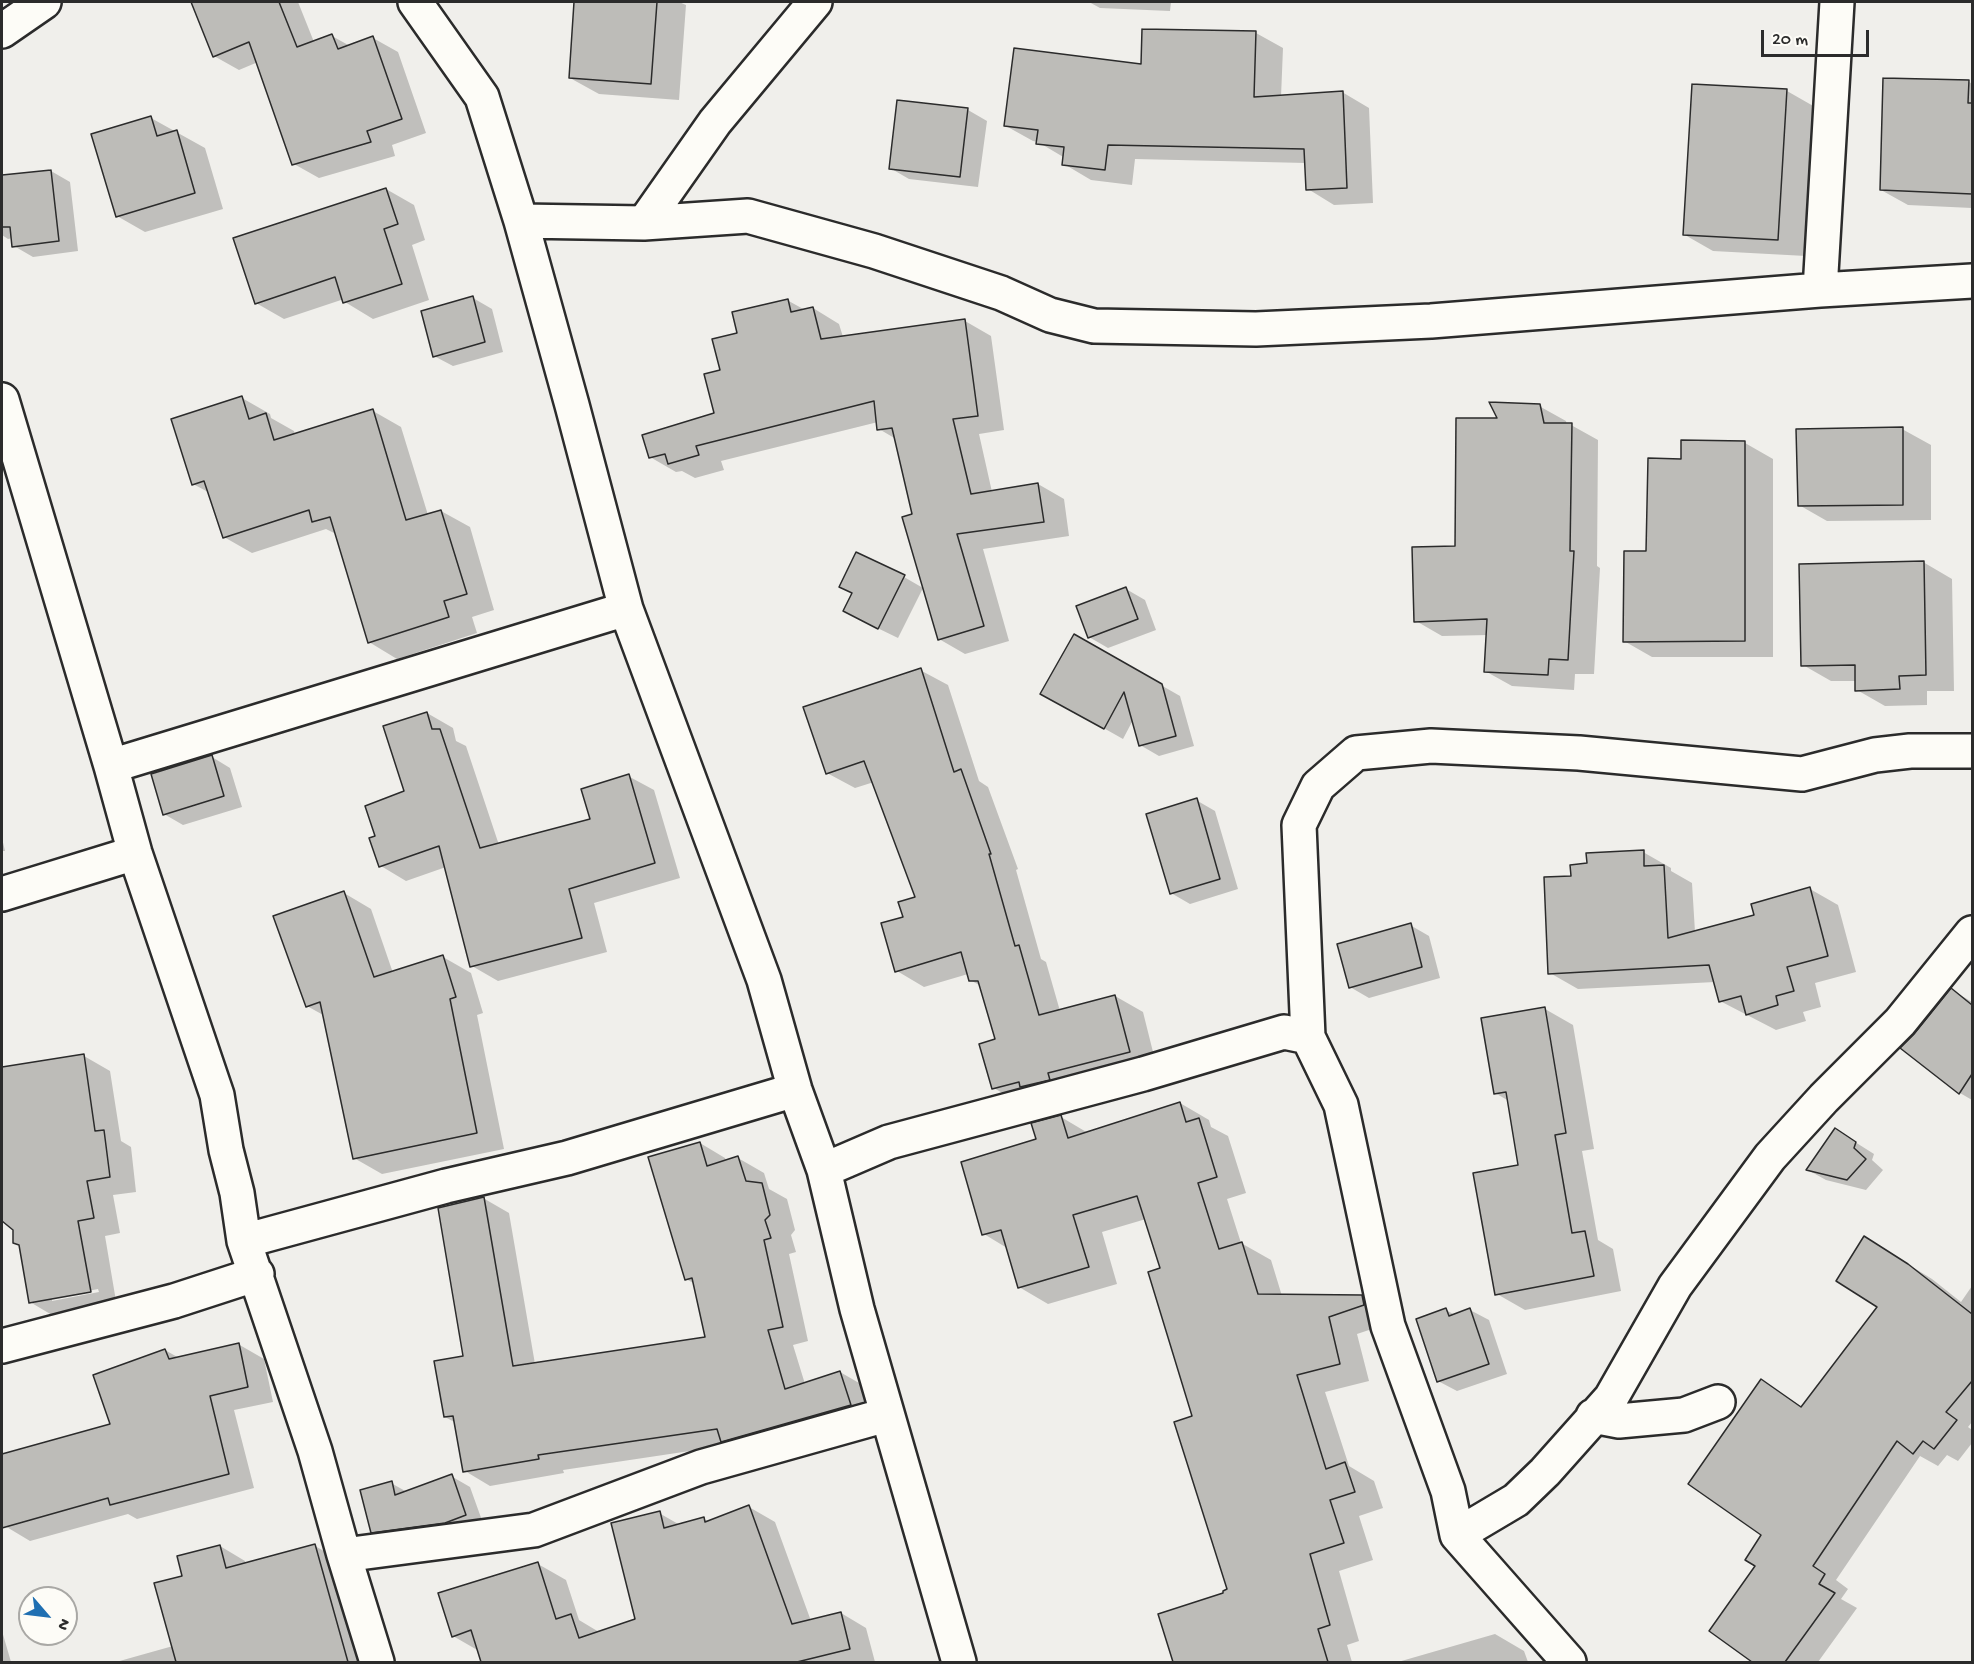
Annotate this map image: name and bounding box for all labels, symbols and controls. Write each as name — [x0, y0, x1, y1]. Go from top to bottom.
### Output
scale bar — [1764, 18, 1872, 56]
text: 20 m — [1772, 30, 1808, 51]
north arrow — [18, 1586, 78, 1646]
text: N — [52, 1615, 73, 1633]

